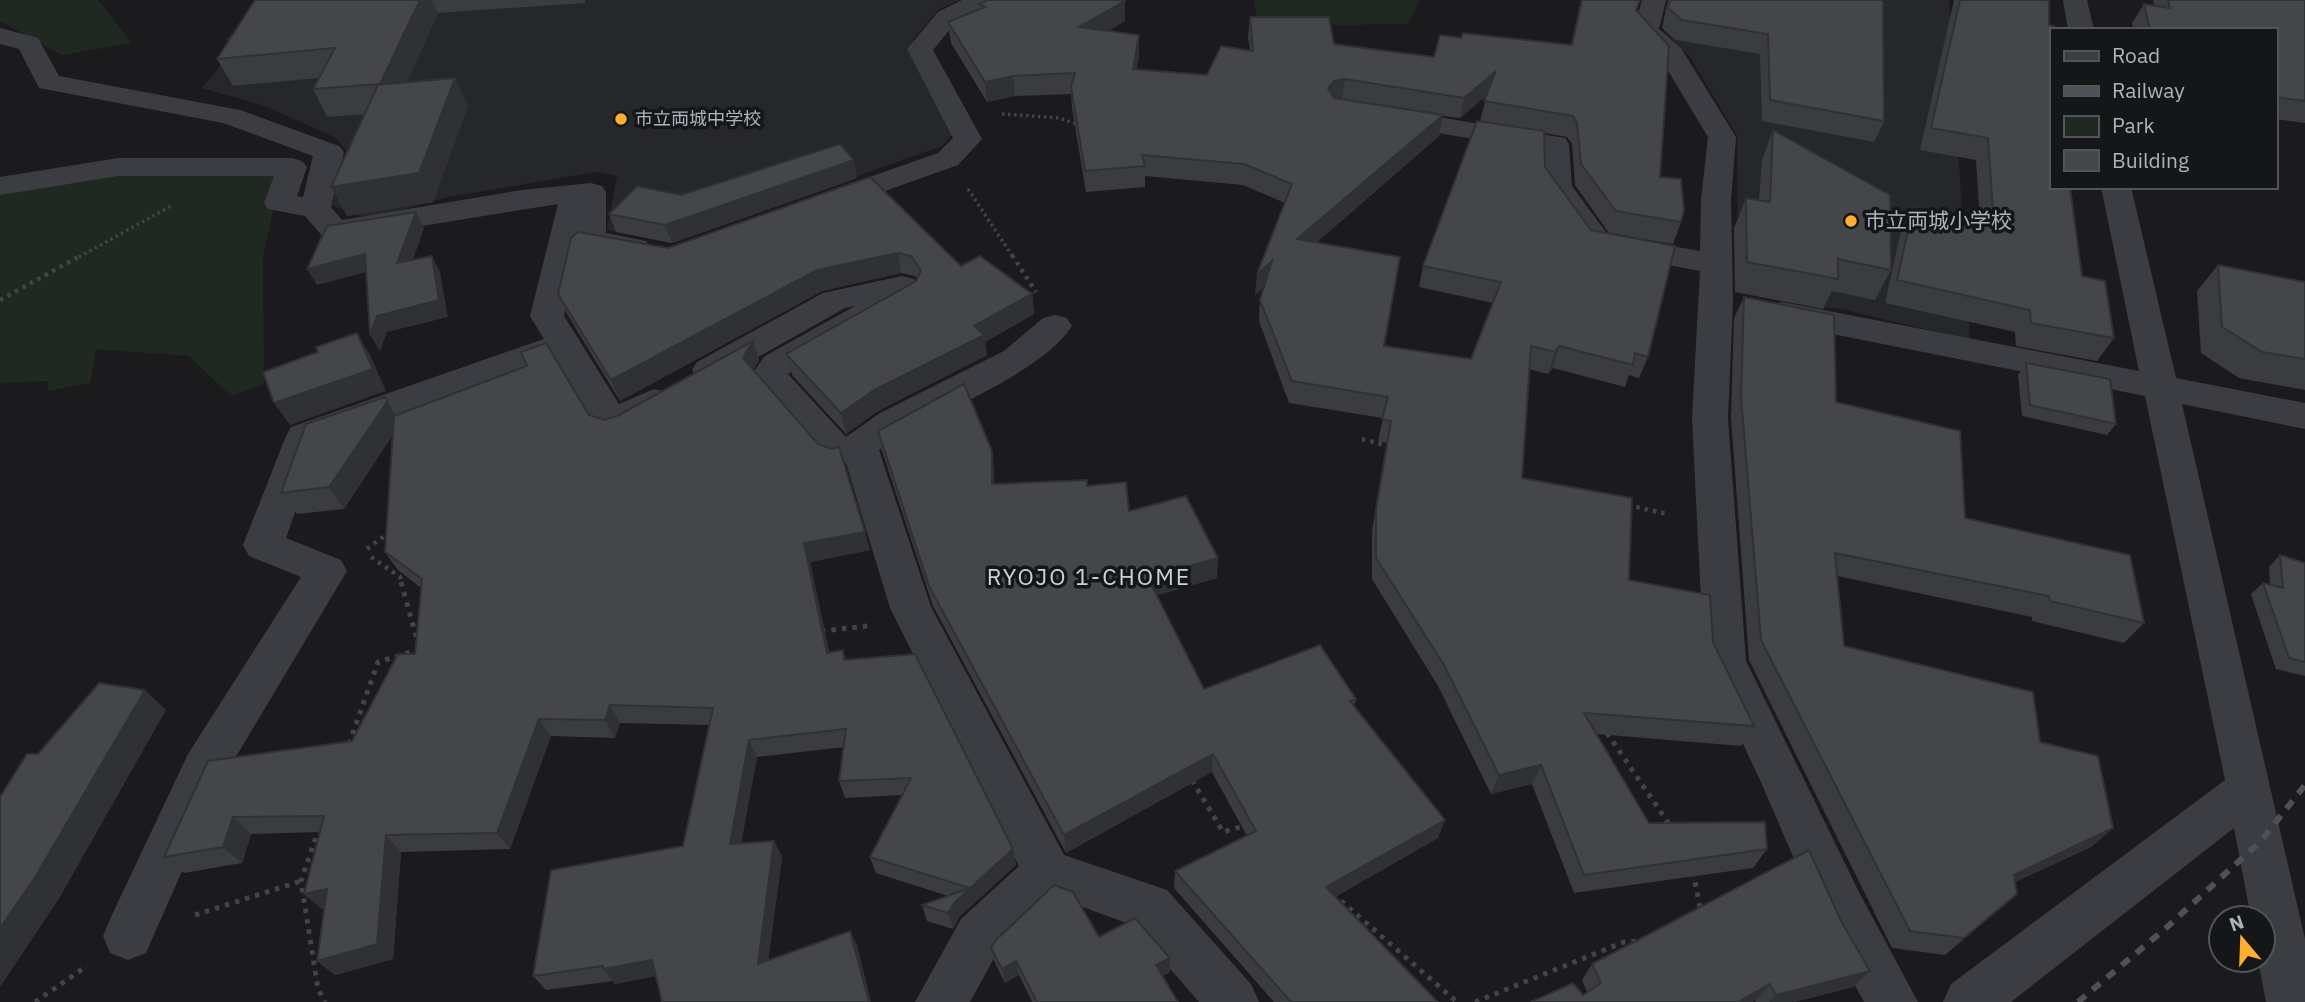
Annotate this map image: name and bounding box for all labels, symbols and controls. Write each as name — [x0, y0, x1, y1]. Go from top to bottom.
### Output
legend — [2050, 28, 2277, 189]
text: Road — [2112, 41, 2160, 69]
text: Railway — [2112, 76, 2185, 104]
place label: 市立両城中学校 — [635, 107, 761, 130]
marker: 市立両城中学校 — [613, 111, 629, 127]
text: Park — [2112, 111, 2155, 139]
text: Building — [2112, 146, 2189, 174]
place label: 市立両城小学校 — [1865, 206, 2012, 234]
marker: 市立両城小学校 — [1843, 213, 1859, 229]
district label: RYOJO 1-CHOME — [987, 561, 1191, 591]
north arrow — [2207, 904, 2277, 974]
text: N — [2226, 909, 2247, 937]

